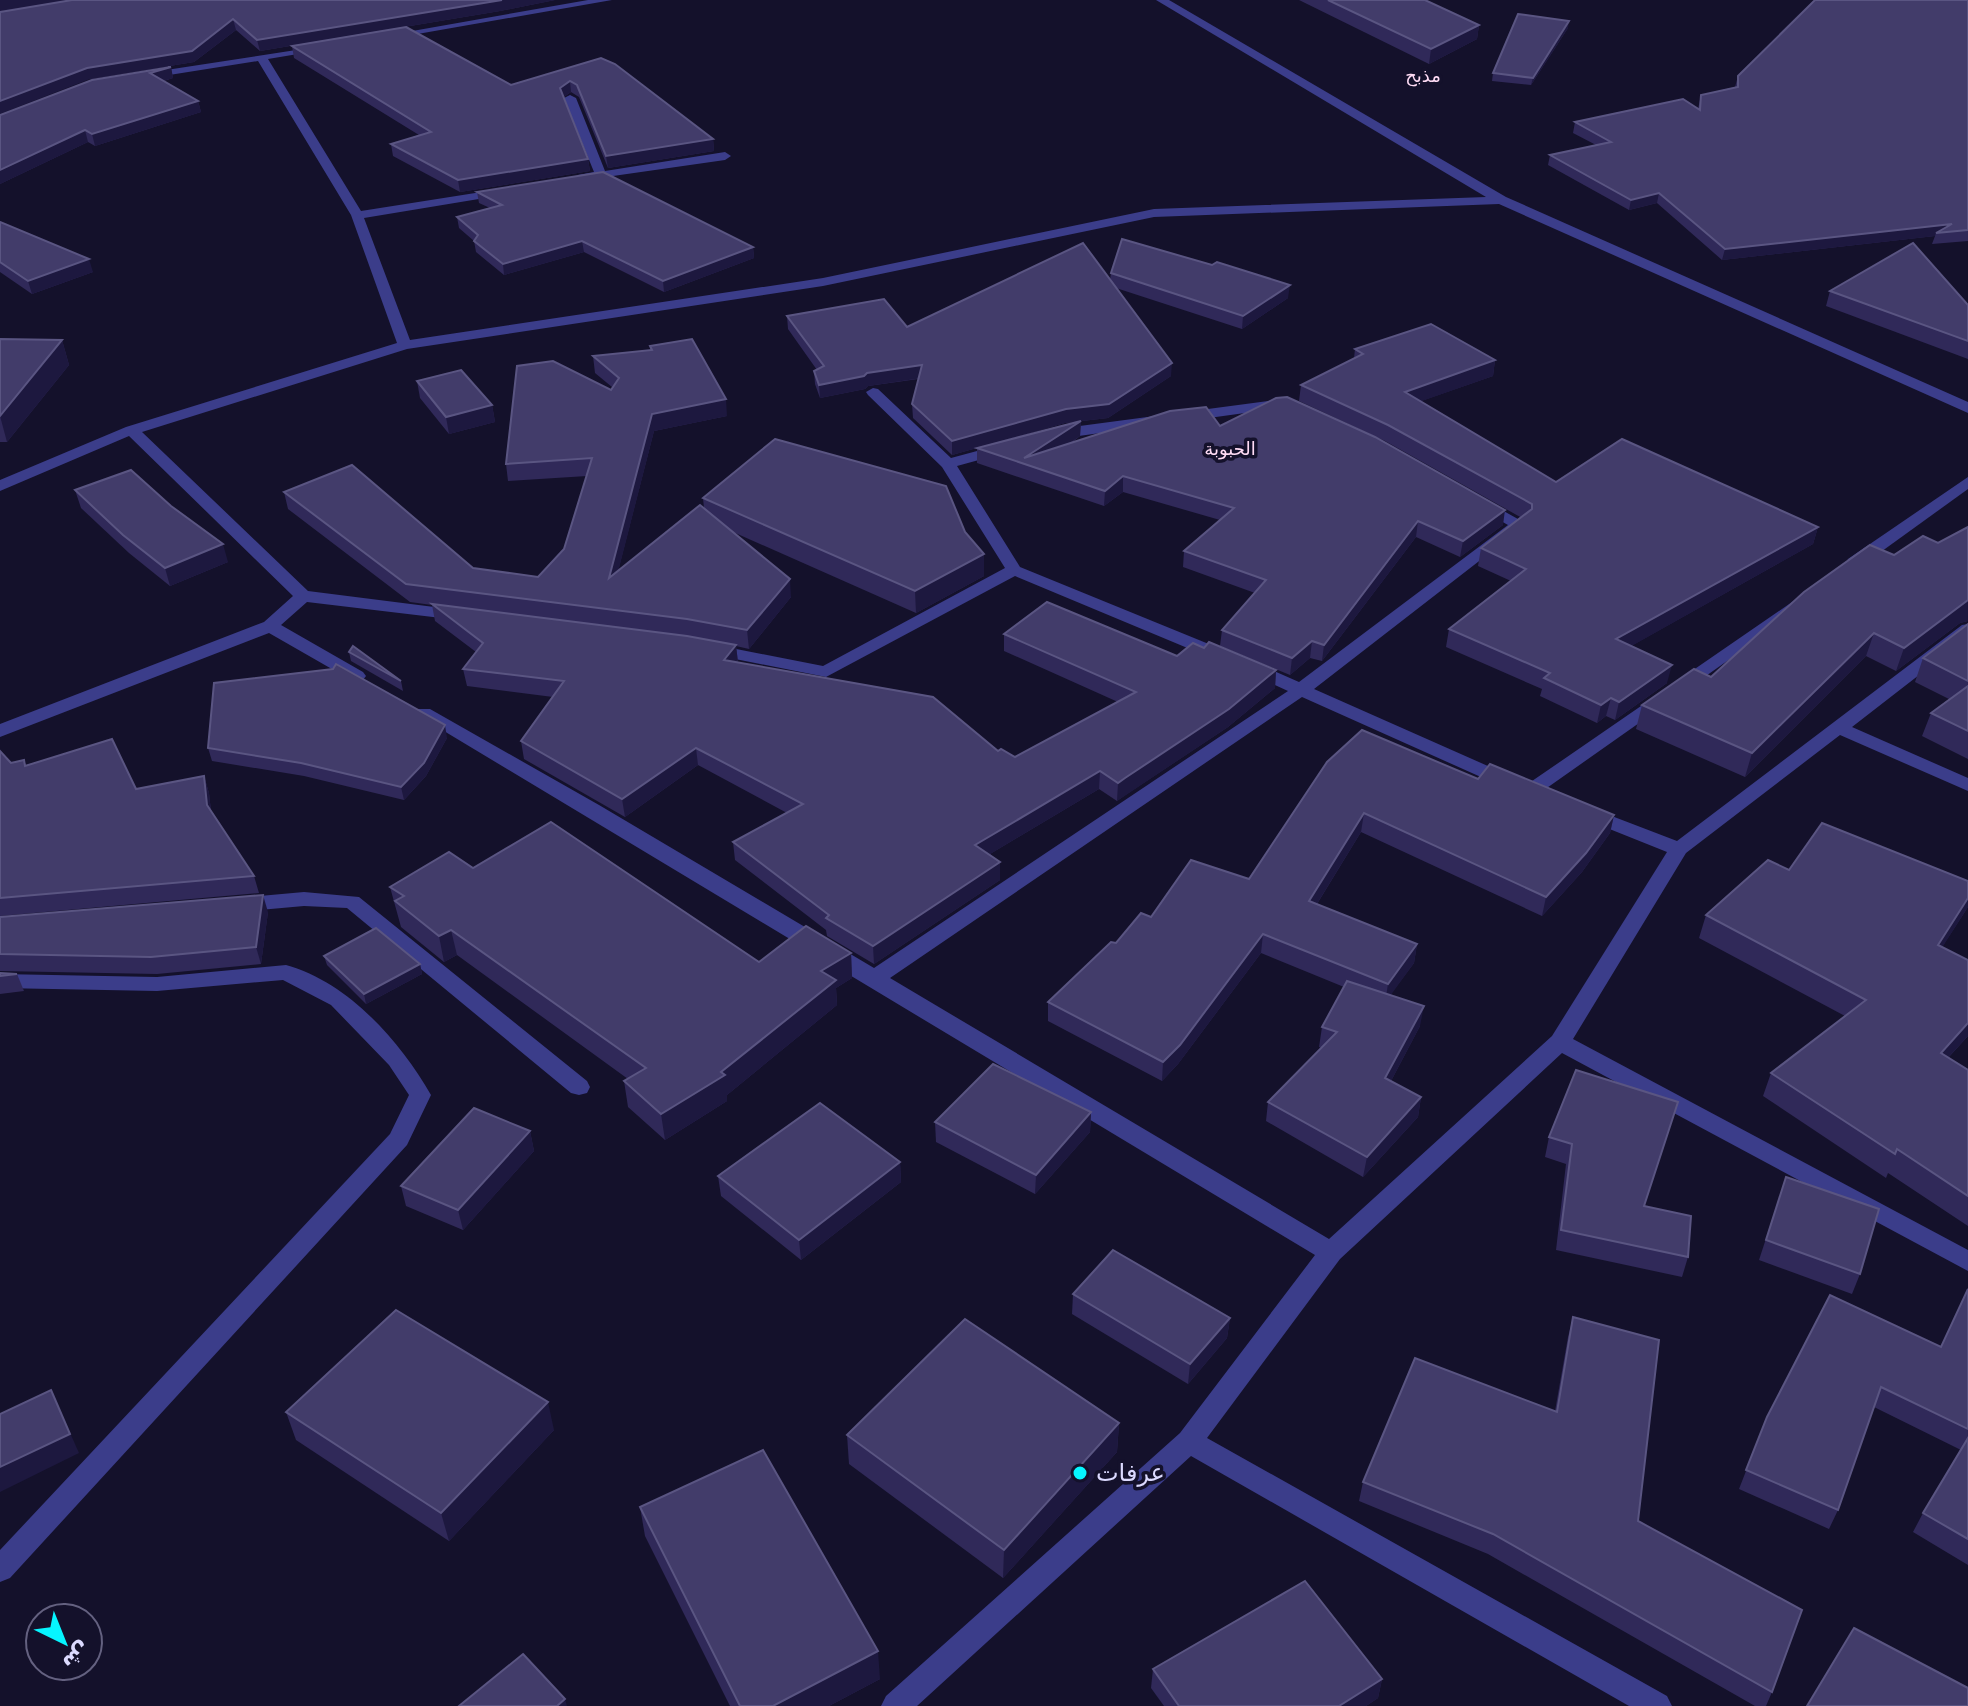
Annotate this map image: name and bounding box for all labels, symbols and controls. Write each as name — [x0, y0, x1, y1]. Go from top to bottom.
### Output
district label: مذبح — [1405, 65, 1441, 87]
district label: الحبوبة — [1204, 438, 1256, 460]
place label: عرفات — [1096, 1459, 1165, 1487]
marker: عرفات — [1071, 1464, 1089, 1482]
north arrow — [24, 1602, 104, 1682]
text: ش — [58, 1637, 97, 1676]

